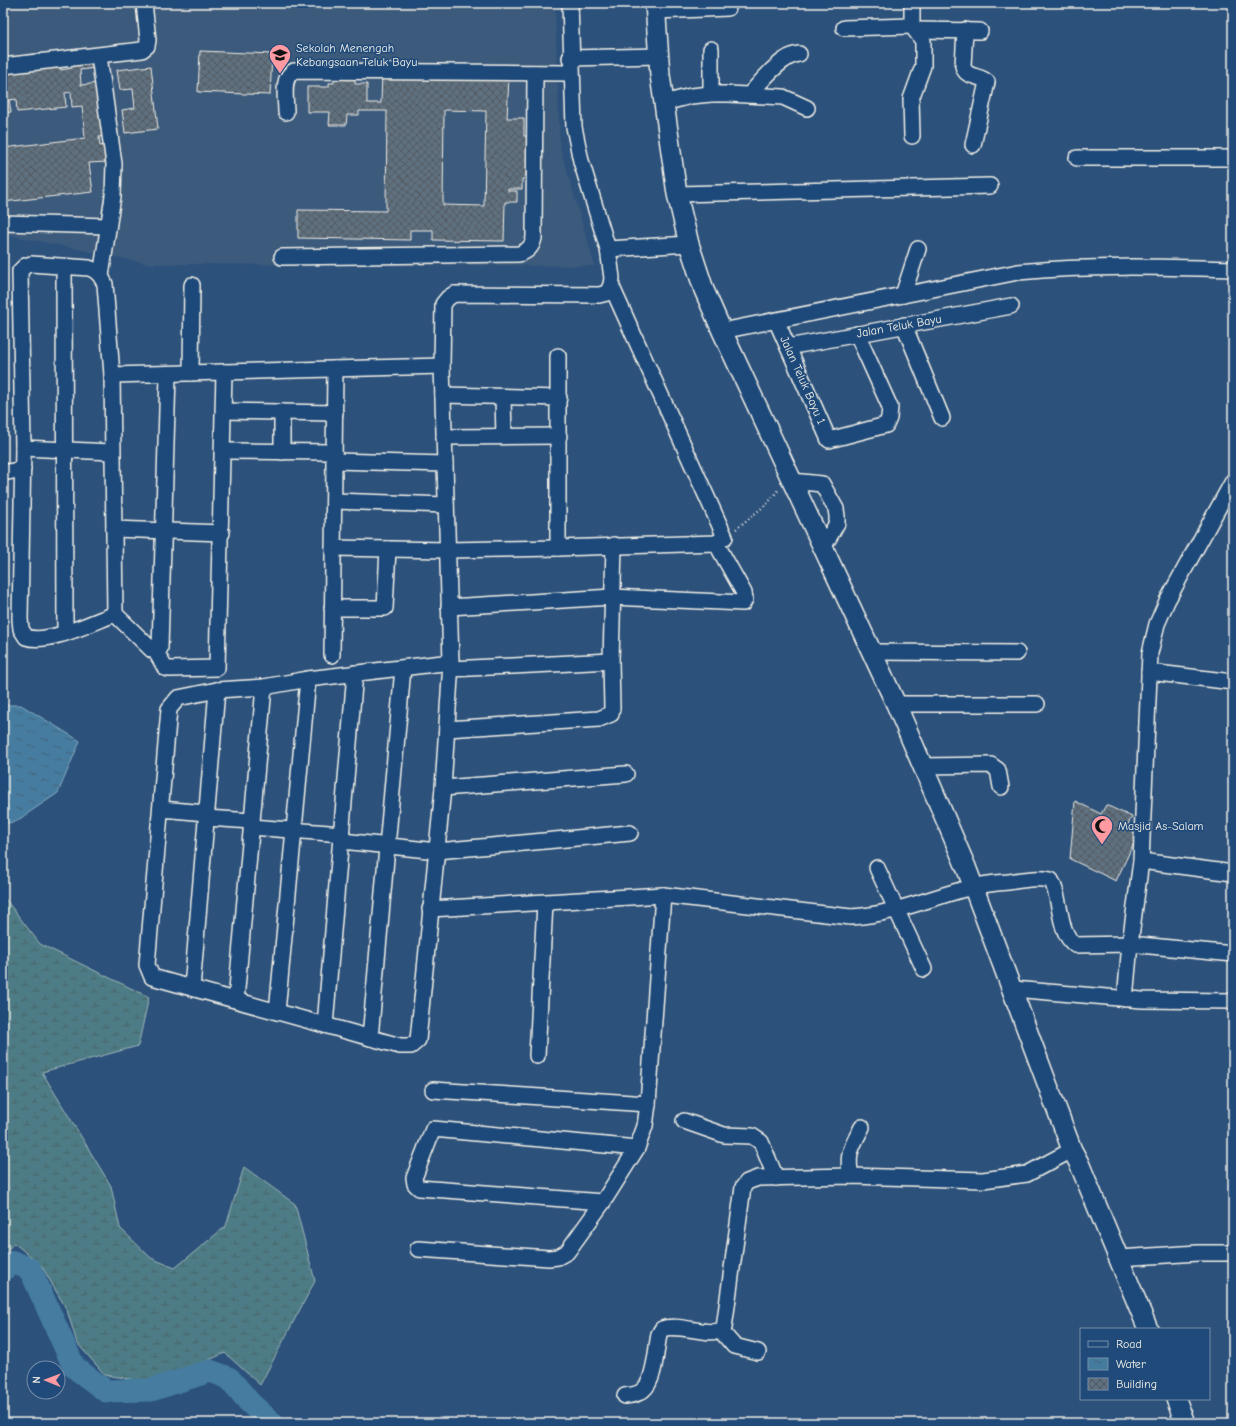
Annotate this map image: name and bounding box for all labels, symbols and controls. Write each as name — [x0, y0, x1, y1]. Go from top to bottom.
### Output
place label: Sekolah Menengah Kebangsaan Teluk Bayu — [296, 41, 417, 69]
school or university icon: Sekolah Menengah Kebangsaan Teluk Bayu — [267, 42, 293, 75]
street label: Jalan Teluk Bayu — [855, 312, 943, 340]
street label: Jalan Teluk Bayu 1 — [777, 334, 829, 426]
mosque icon: Masjid As-Salam — [1089, 813, 1115, 846]
place label: Masjid As-Salam — [1118, 819, 1204, 833]
legend — [1080, 1328, 1210, 1400]
text: Road — [1116, 1337, 1142, 1351]
text: Water — [1116, 1357, 1146, 1371]
north arrow — [26, 1360, 66, 1400]
text: N — [30, 1376, 43, 1384]
text: Building — [1116, 1377, 1157, 1391]

